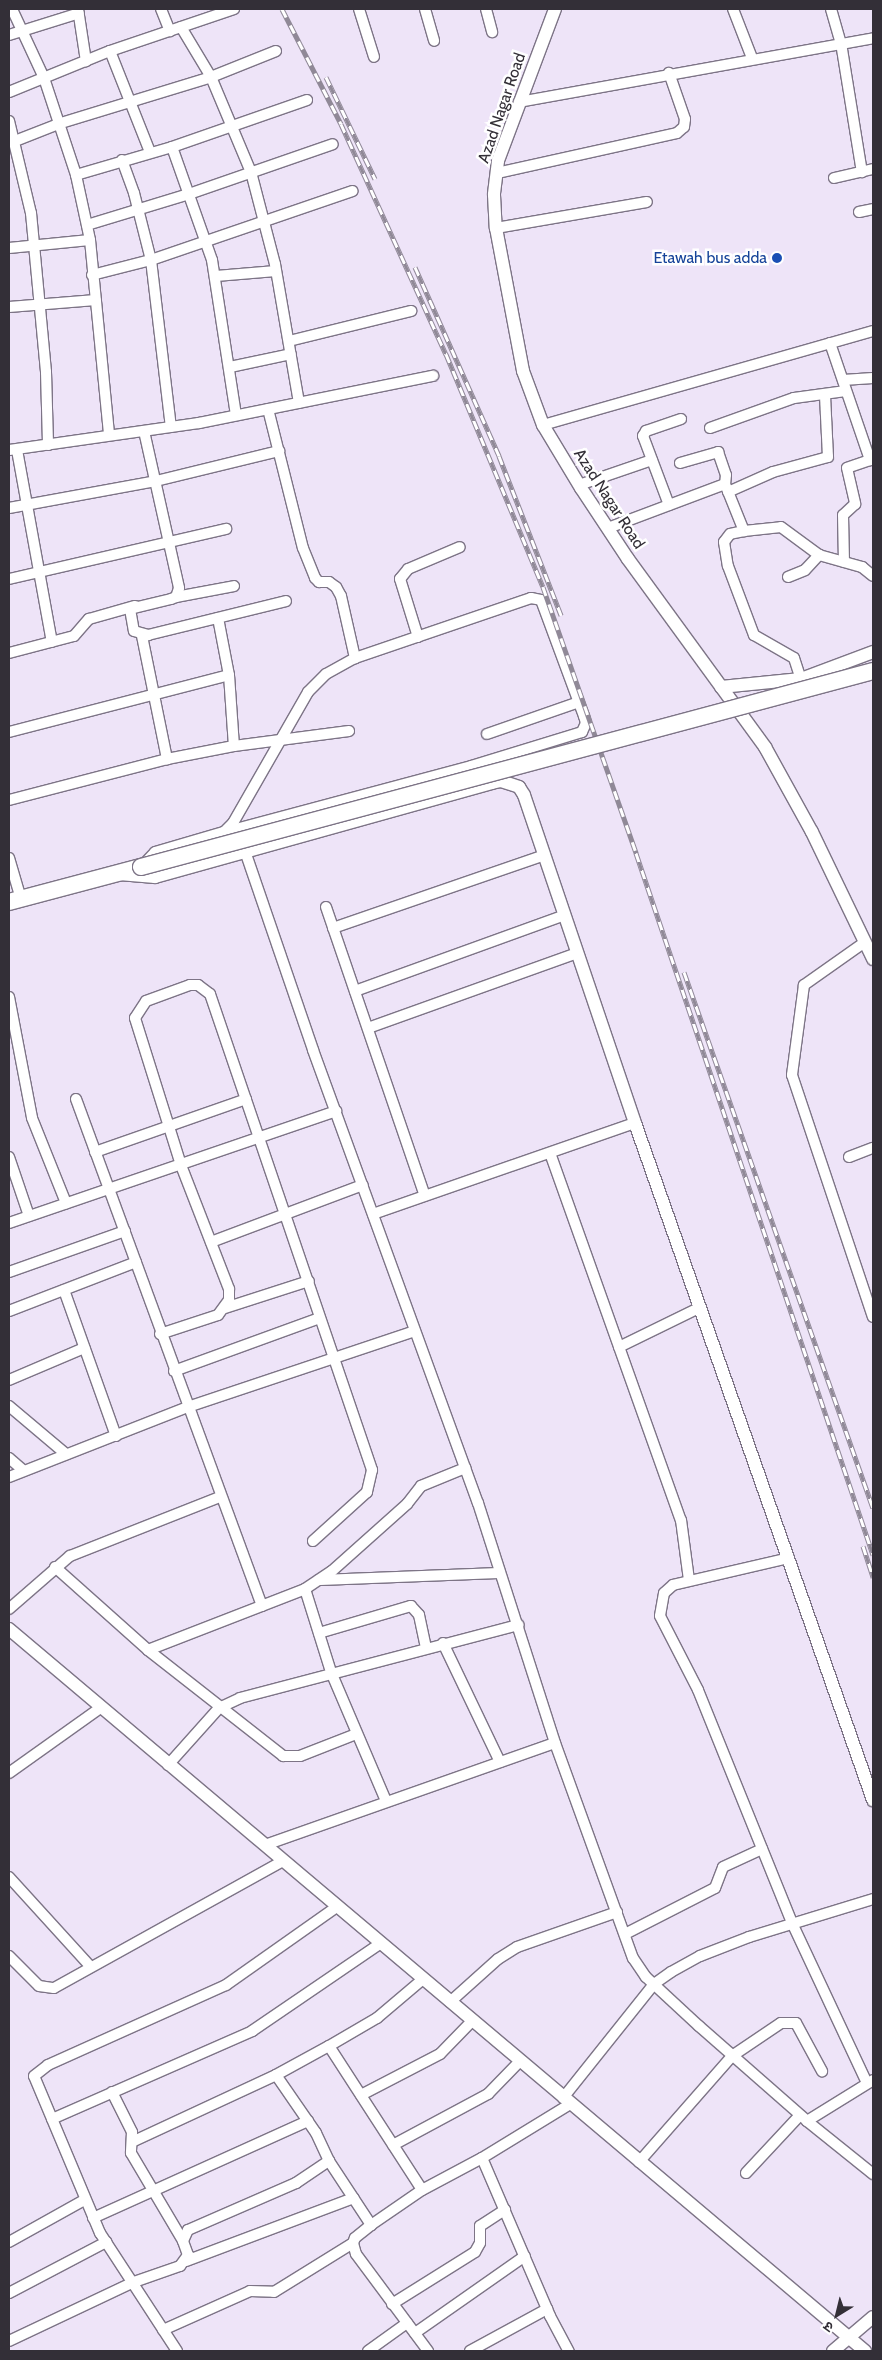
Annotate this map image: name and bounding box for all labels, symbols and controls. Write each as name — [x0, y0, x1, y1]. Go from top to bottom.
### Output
street label: Azad Nagar Road — [474, 50, 530, 166]
place label: Etawah bus adda — [653, 248, 767, 268]
marker: Etawah bus adda — [771, 252, 783, 264]
street label: Azad Nagar Road — [570, 445, 648, 553]
north arrow — [812, 2290, 862, 2340]
text: उ — [820, 2317, 837, 2337]

